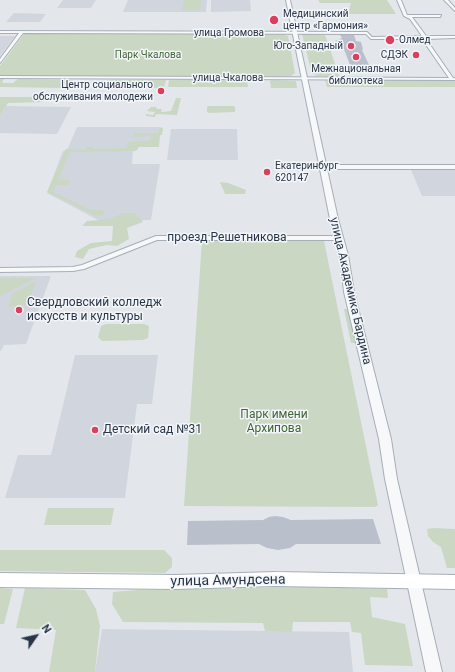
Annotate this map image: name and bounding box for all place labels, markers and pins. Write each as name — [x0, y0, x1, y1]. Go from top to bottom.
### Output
place label: Медицинский центр «Гармония» — [283, 8, 368, 32]
marker: Медицинский центр «Гармония» — [268, 14, 280, 26]
marker: Олмед — [384, 34, 396, 46]
place label: Олмед — [399, 34, 430, 46]
place label: Юго-Западный — [274, 40, 343, 52]
marker: Юго-Западный — [346, 41, 356, 51]
place label: СДЭК — [381, 49, 408, 61]
marker: СДЭК — [411, 50, 421, 60]
marker: Межнациональная библиотека — [351, 52, 361, 62]
place label: Межнациональная библиотека — [311, 63, 401, 86]
place label: Центр социального обслуживания молодежи — [33, 79, 153, 102]
marker: Центр социального обслуживания молодежи — [156, 86, 166, 96]
place label: Екатеринбург 620147 — [275, 160, 338, 184]
marker: Екатеринбург 620147 — [262, 167, 272, 177]
place label: Свердловский колледж искусств и культуры — [27, 296, 162, 324]
marker: Свердловский колледж искусств и культуры — [14, 305, 24, 315]
place label: Детский сад №31 — [103, 423, 202, 437]
marker: Детский сад №31 — [90, 425, 100, 435]

